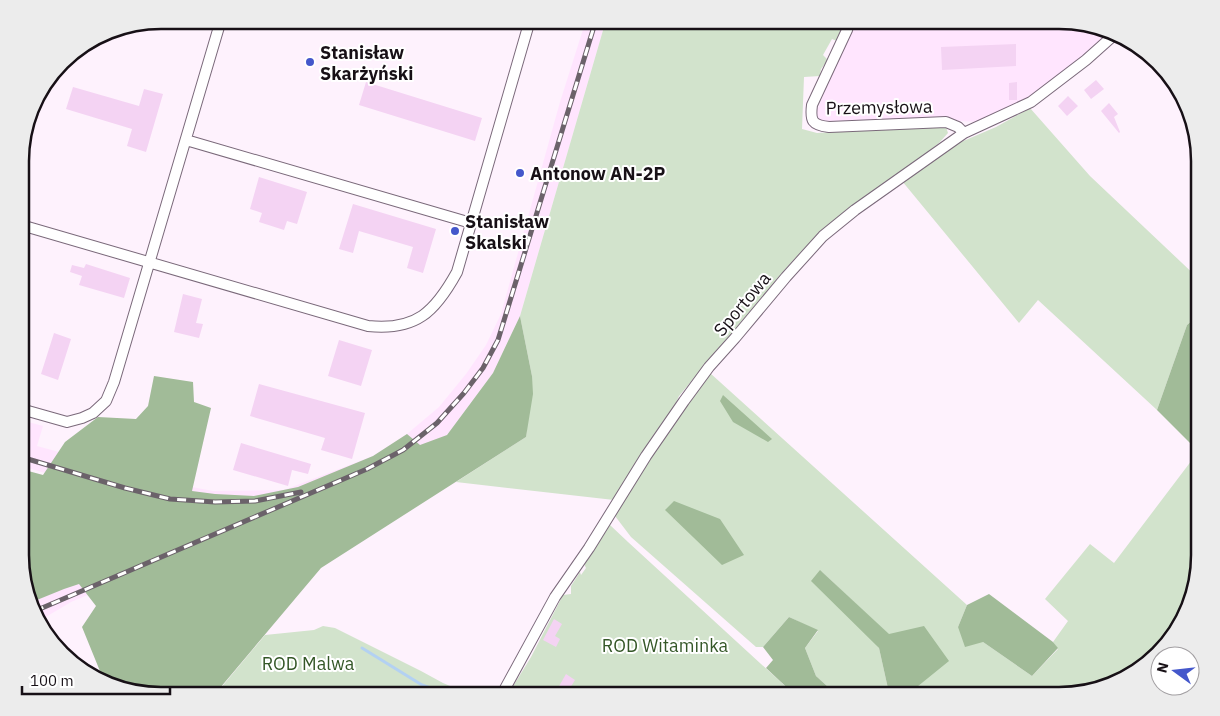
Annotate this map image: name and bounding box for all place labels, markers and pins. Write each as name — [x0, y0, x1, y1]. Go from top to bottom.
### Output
place label: Stanisław Skarżyński — [320, 41, 413, 85]
marker: Stanisław Skarżyński — [304, 56, 316, 68]
place label: Antonow AN-2P — [530, 162, 666, 185]
marker: Antonow AN-2P — [514, 167, 526, 179]
place label: Stanisław Skalski — [465, 210, 549, 254]
marker: Stanisław Skalski — [449, 225, 461, 237]

